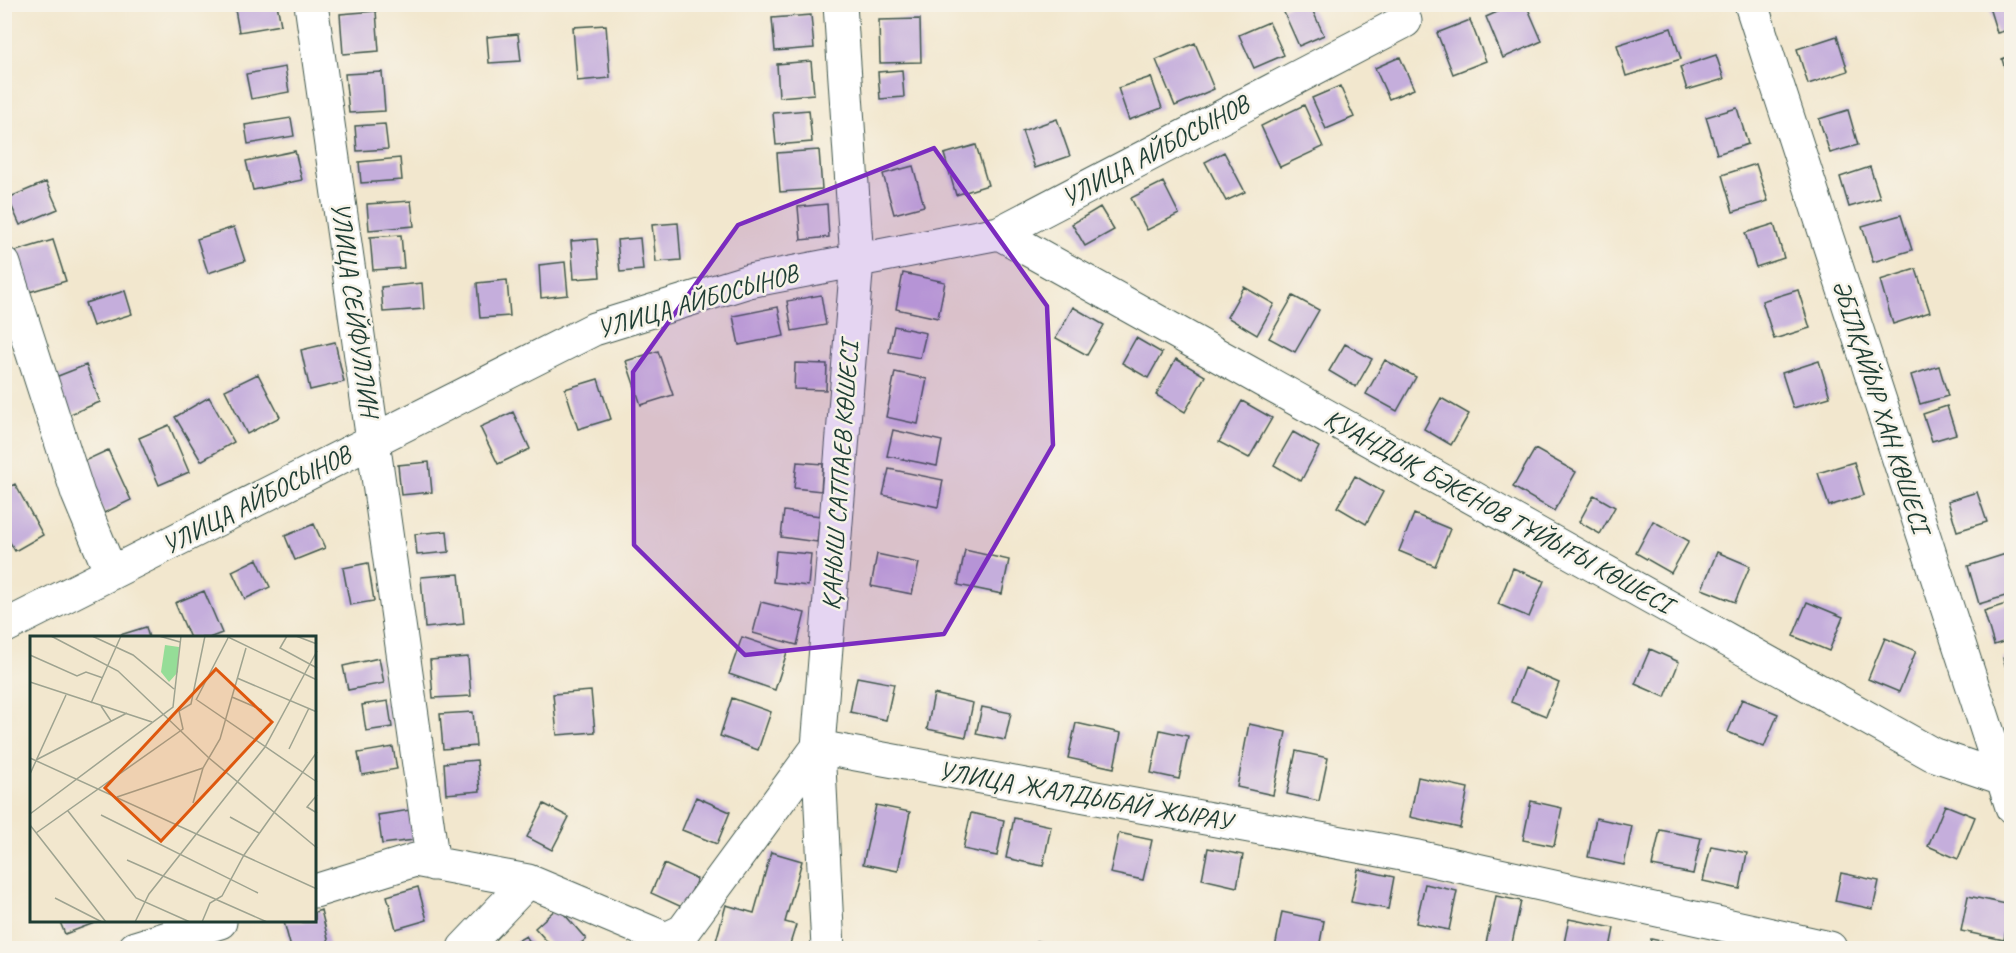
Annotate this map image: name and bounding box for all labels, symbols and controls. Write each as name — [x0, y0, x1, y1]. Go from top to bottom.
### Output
street label: УЛИЦА АЙБОСЫНОВ — [1056, 87, 1256, 214]
street label: УЛИЦА СЕЙФУЛЛИН — [324, 200, 387, 422]
street label: УЛИЦА АЙБОСЫНОВ — [593, 256, 803, 345]
street label: ӘБІЛҚАЙЫР ХАН КӨШЕСІ — [1825, 276, 1939, 542]
street label: ҚАНЫШ САТПАЕВ КӨШЕСІ — [814, 335, 866, 611]
street label: ҚУАНДЫҚ БӘКЕНОВ ТҰЙЫҒЫ КӨШЕСІ — [1318, 401, 1683, 623]
street label: УЛИЦА АЙБОСЫНОВ — [157, 437, 358, 562]
inset map — [30, 636, 316, 923]
street label: УЛИЦА ЖАЛДЫБАЙ ЖЫРАУ — [936, 754, 1238, 839]

